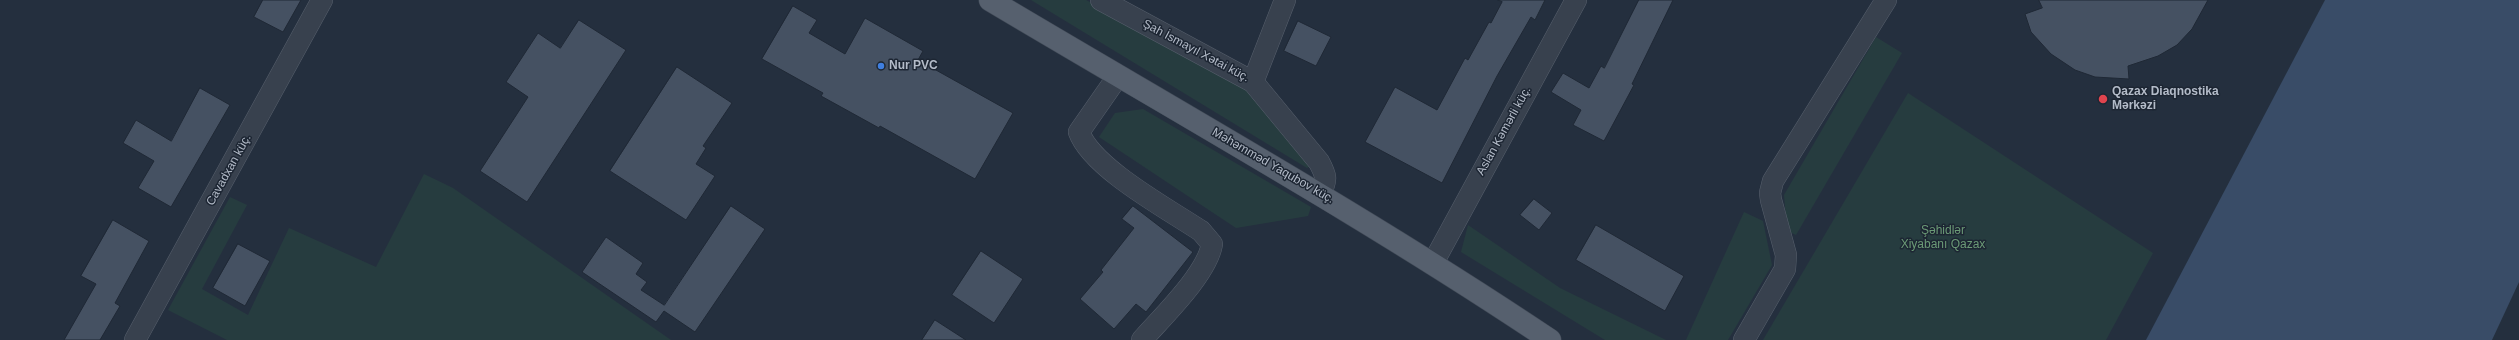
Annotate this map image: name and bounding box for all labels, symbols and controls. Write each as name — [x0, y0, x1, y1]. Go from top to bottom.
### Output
street label: Şah İsmayıl Xətai küç. — [1140, 17, 1252, 85]
place label: Nur PVC — [889, 59, 938, 73]
marker: Nur PVC — [876, 61, 886, 71]
street label: Aslan Kəmərli küç. — [1474, 84, 1534, 178]
place label: Qazax Diaqnostika Mərkəzi — [2112, 85, 2219, 113]
marker: Qazax Diaqnostika Mərkəzi — [2097, 93, 2109, 105]
street label: Məhəmməd Yaqubov küç. — [1209, 125, 1337, 207]
street label: Cavadxan küç. — [203, 132, 255, 208]
park label: Şəhidlər Xiyabanı Qazax — [1901, 224, 1985, 252]

